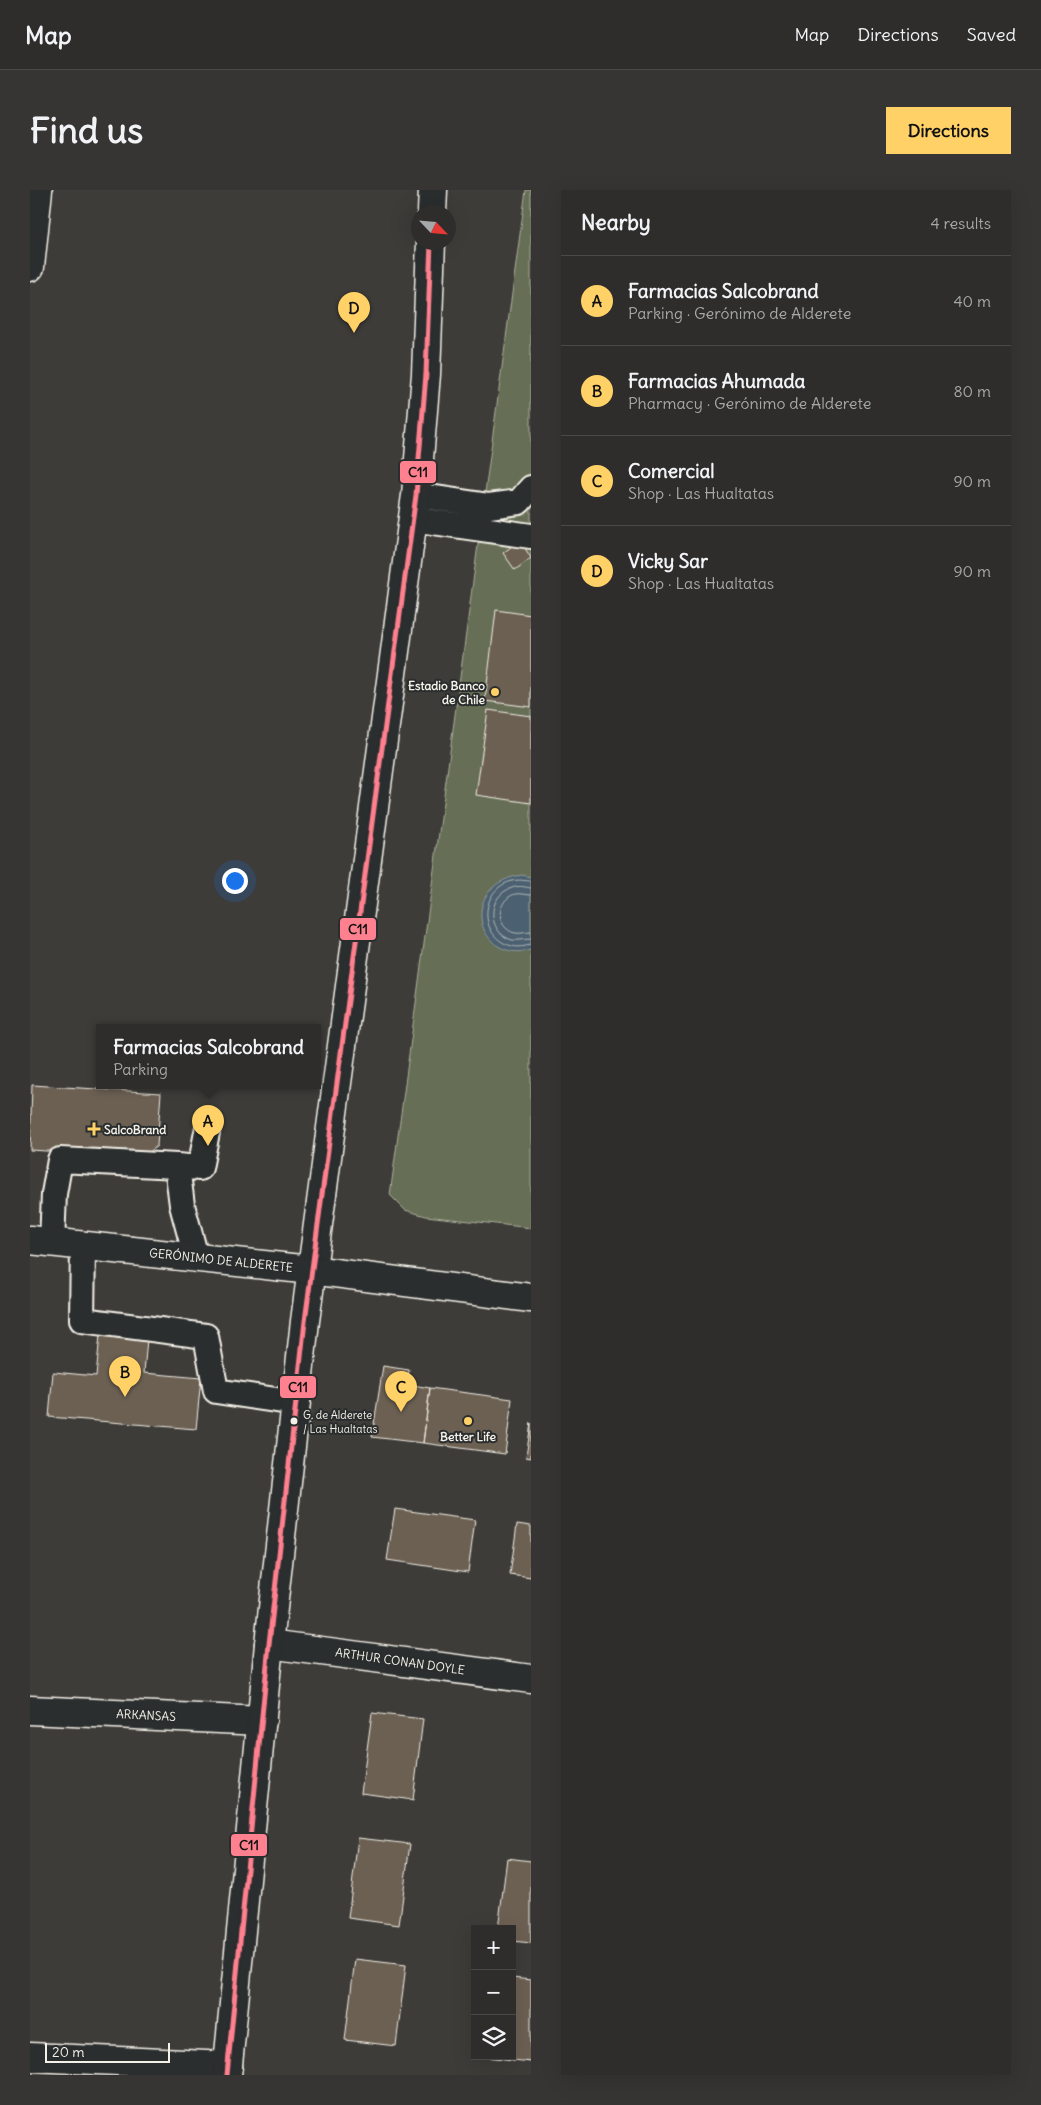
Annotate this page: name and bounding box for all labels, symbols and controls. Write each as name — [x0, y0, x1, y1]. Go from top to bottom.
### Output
text: Map — [25, 20, 72, 50]
text: Map — [794, 23, 829, 46]
text: Directions — [857, 23, 939, 46]
text: Saved — [967, 23, 1016, 46]
button: Directions — [886, 107, 1011, 154]
text: Find us — [30, 108, 143, 152]
north arrow — [411, 205, 456, 250]
text: Nearby — [581, 209, 651, 236]
text: 4 results — [930, 213, 991, 233]
text: Farmacias Salcobrand — [628, 279, 819, 303]
text: A — [592, 291, 602, 311]
text: 40 m — [953, 291, 991, 311]
pin: D — [338, 292, 370, 333]
text: Parking · Gerónimo de Alderete — [628, 303, 851, 323]
text: Farmacias Ahumada — [628, 369, 805, 393]
text: B — [592, 381, 602, 401]
text: 80 m — [953, 381, 991, 401]
text: Pharmacy · Gerónimo de Alderete — [628, 393, 871, 413]
text: Comercial — [628, 459, 715, 483]
line badge: C11 — [399, 460, 437, 484]
text: C11 — [408, 463, 428, 481]
text: C — [592, 471, 602, 491]
text: 90 m — [953, 471, 991, 491]
text: Shop · Las Hualtatas — [628, 483, 774, 503]
text: Vicky Sar — [628, 549, 708, 573]
text: D — [591, 561, 603, 581]
text: 90 m — [953, 561, 991, 581]
text: Shop · Las Hualtatas — [628, 573, 774, 593]
place label: Estadio Banco de Chile — [408, 678, 486, 707]
marker: Estadio Banco de Chile — [489, 686, 501, 698]
your location — [222, 868, 248, 894]
line badge: C11 — [339, 917, 377, 941]
text: C11 — [348, 920, 368, 938]
popup — [96, 1024, 321, 1089]
text: Farmacias Salcobrand — [113, 1035, 304, 1059]
text: Parking — [113, 1059, 168, 1079]
pin: A — [192, 1105, 224, 1146]
place label: SalcoBrand — [104, 1122, 166, 1137]
marker: SalcoBrand — [88, 1123, 100, 1135]
street label: GERÓNIMO DE ALDERETE — [148, 1245, 294, 1275]
pin: B — [109, 1356, 141, 1397]
pin: C — [385, 1371, 417, 1412]
line badge: C11 — [279, 1375, 317, 1399]
text: C11 — [288, 1378, 308, 1396]
place label: G. de Alderete / Las Hualtatas — [303, 1408, 377, 1436]
marker: Better Life — [462, 1415, 474, 1427]
marker: G. de Alderete / Las Hualtatas — [289, 1416, 299, 1426]
place label: Better Life — [440, 1429, 496, 1444]
street label: ARTHUR CONAN DOYLE — [334, 1644, 466, 1678]
street label: ARKANSAS — [116, 1706, 177, 1724]
line badge: C11 — [230, 1833, 268, 1857]
text: C11 — [239, 1836, 259, 1854]
map controls — [471, 1925, 516, 2060]
button: + — [471, 1925, 516, 1970]
button: − — [471, 1970, 516, 2015]
button: layers — [471, 2015, 516, 2060]
scale bar — [45, 2040, 170, 2063]
text: 20 m — [52, 2043, 85, 2061]

